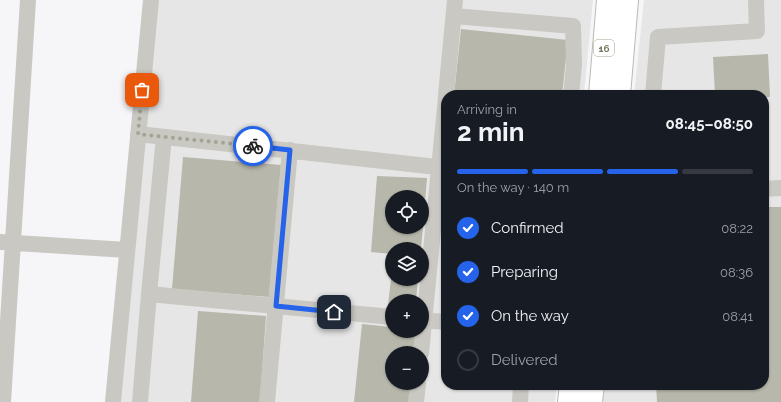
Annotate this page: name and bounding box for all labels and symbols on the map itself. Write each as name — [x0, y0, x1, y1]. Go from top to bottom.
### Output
road number: 16 — [594, 40, 614, 56]
pin — [125, 73, 159, 107]
courier — [233, 126, 273, 166]
pin — [317, 295, 351, 329]

